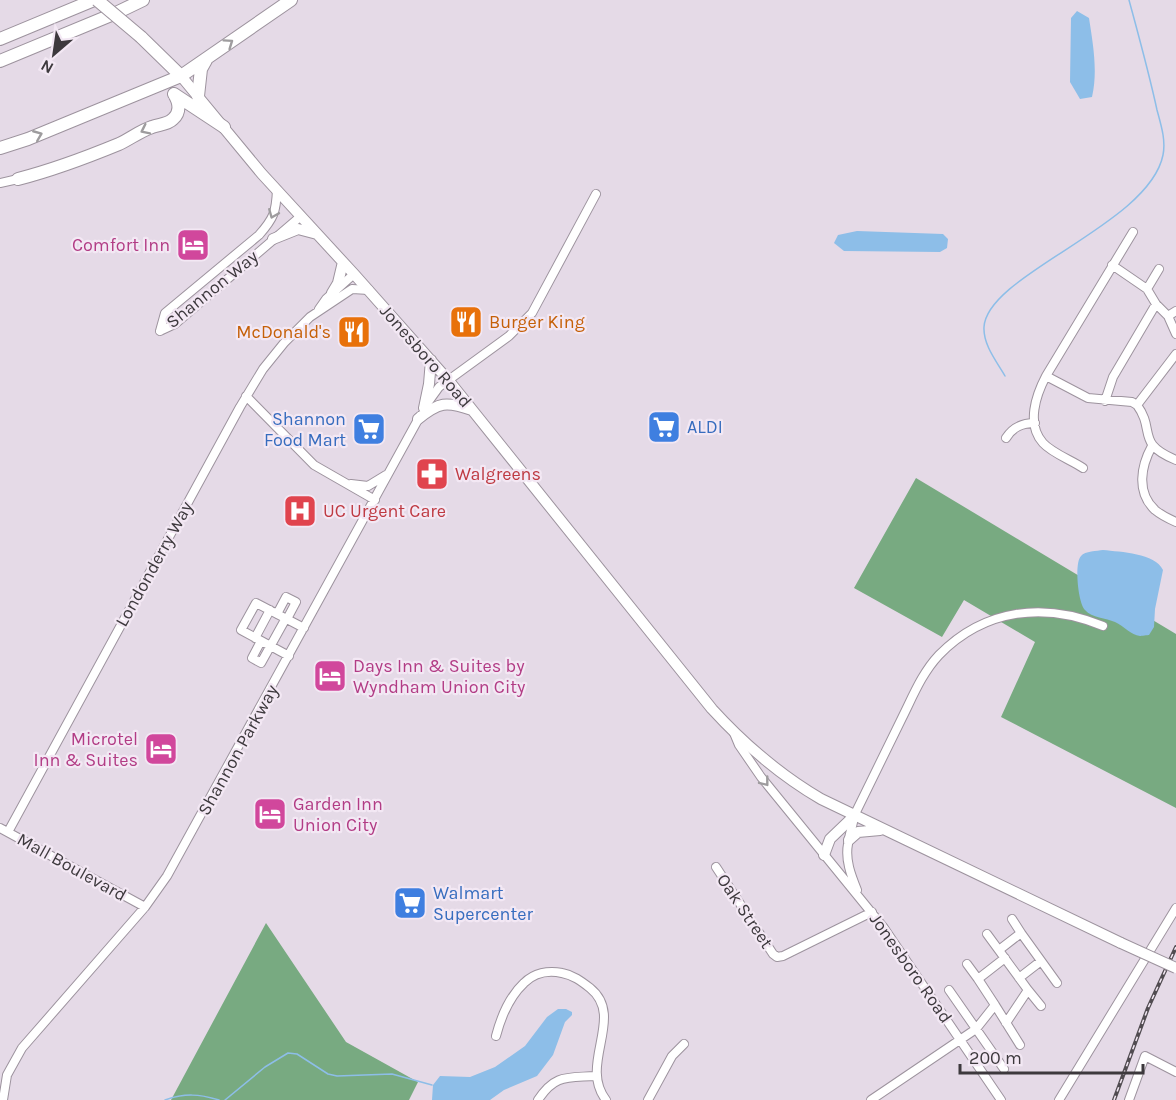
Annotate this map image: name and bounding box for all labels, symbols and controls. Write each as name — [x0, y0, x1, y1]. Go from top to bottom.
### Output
north arrow — [24, 24, 84, 84]
one-way arrow — [223, 39, 234, 50]
text: N — [37, 56, 57, 78]
one-way arrow — [141, 123, 152, 135]
one-way arrow — [31, 130, 42, 142]
one-way arrow — [267, 209, 280, 219]
hotel icon: Comfort Inn — [175, 227, 211, 263]
place label: Comfort Inn — [72, 234, 170, 256]
street label: Shannon Way — [161, 245, 263, 333]
street label: Jonesboro Road — [375, 300, 477, 412]
restaurant icon: Burger King — [448, 304, 484, 340]
place label: Burger King — [489, 311, 585, 333]
restaurant icon: McDonald's — [336, 314, 372, 350]
place label: McDonald's — [236, 321, 331, 343]
place label: Shannon Food Mart — [264, 408, 346, 451]
supermarket icon: ALDI — [646, 409, 682, 445]
supermarket icon: Shannon Food Mart — [351, 411, 387, 447]
place label: ALDI — [687, 416, 723, 438]
pharmacy icon: Walgreens — [414, 456, 450, 492]
place label: Walgreens — [455, 463, 541, 485]
hospital icon: UC Urgent Care — [282, 493, 318, 529]
street label: Londonderry Way — [110, 497, 198, 631]
place label: UC Urgent Care — [323, 500, 446, 522]
place label: Days Inn & Suites by Wyndham Union City — [353, 655, 526, 698]
hotel icon: Days Inn & Suites by Wyndham Union City — [312, 658, 348, 694]
street label: Shannon Parkway — [193, 680, 283, 819]
place label: Microtel Inn & Suites — [34, 728, 138, 771]
hotel icon: Microtel Inn & Suites — [143, 731, 179, 767]
one-way arrow — [758, 775, 769, 786]
place label: Garden Inn Union City — [293, 793, 383, 836]
hotel icon: Garden Inn Union City — [252, 796, 288, 832]
street label: Mall Boulevard — [13, 828, 131, 906]
street label: Oak Street — [712, 869, 778, 953]
place label: Walmart Supercenter — [433, 882, 533, 925]
supermarket icon: Walmart Supercenter — [392, 885, 428, 921]
street label: Jonesboro Road — [865, 909, 957, 1027]
scale bar — [960, 1037, 1143, 1075]
text: 200 m — [969, 1047, 1022, 1069]

